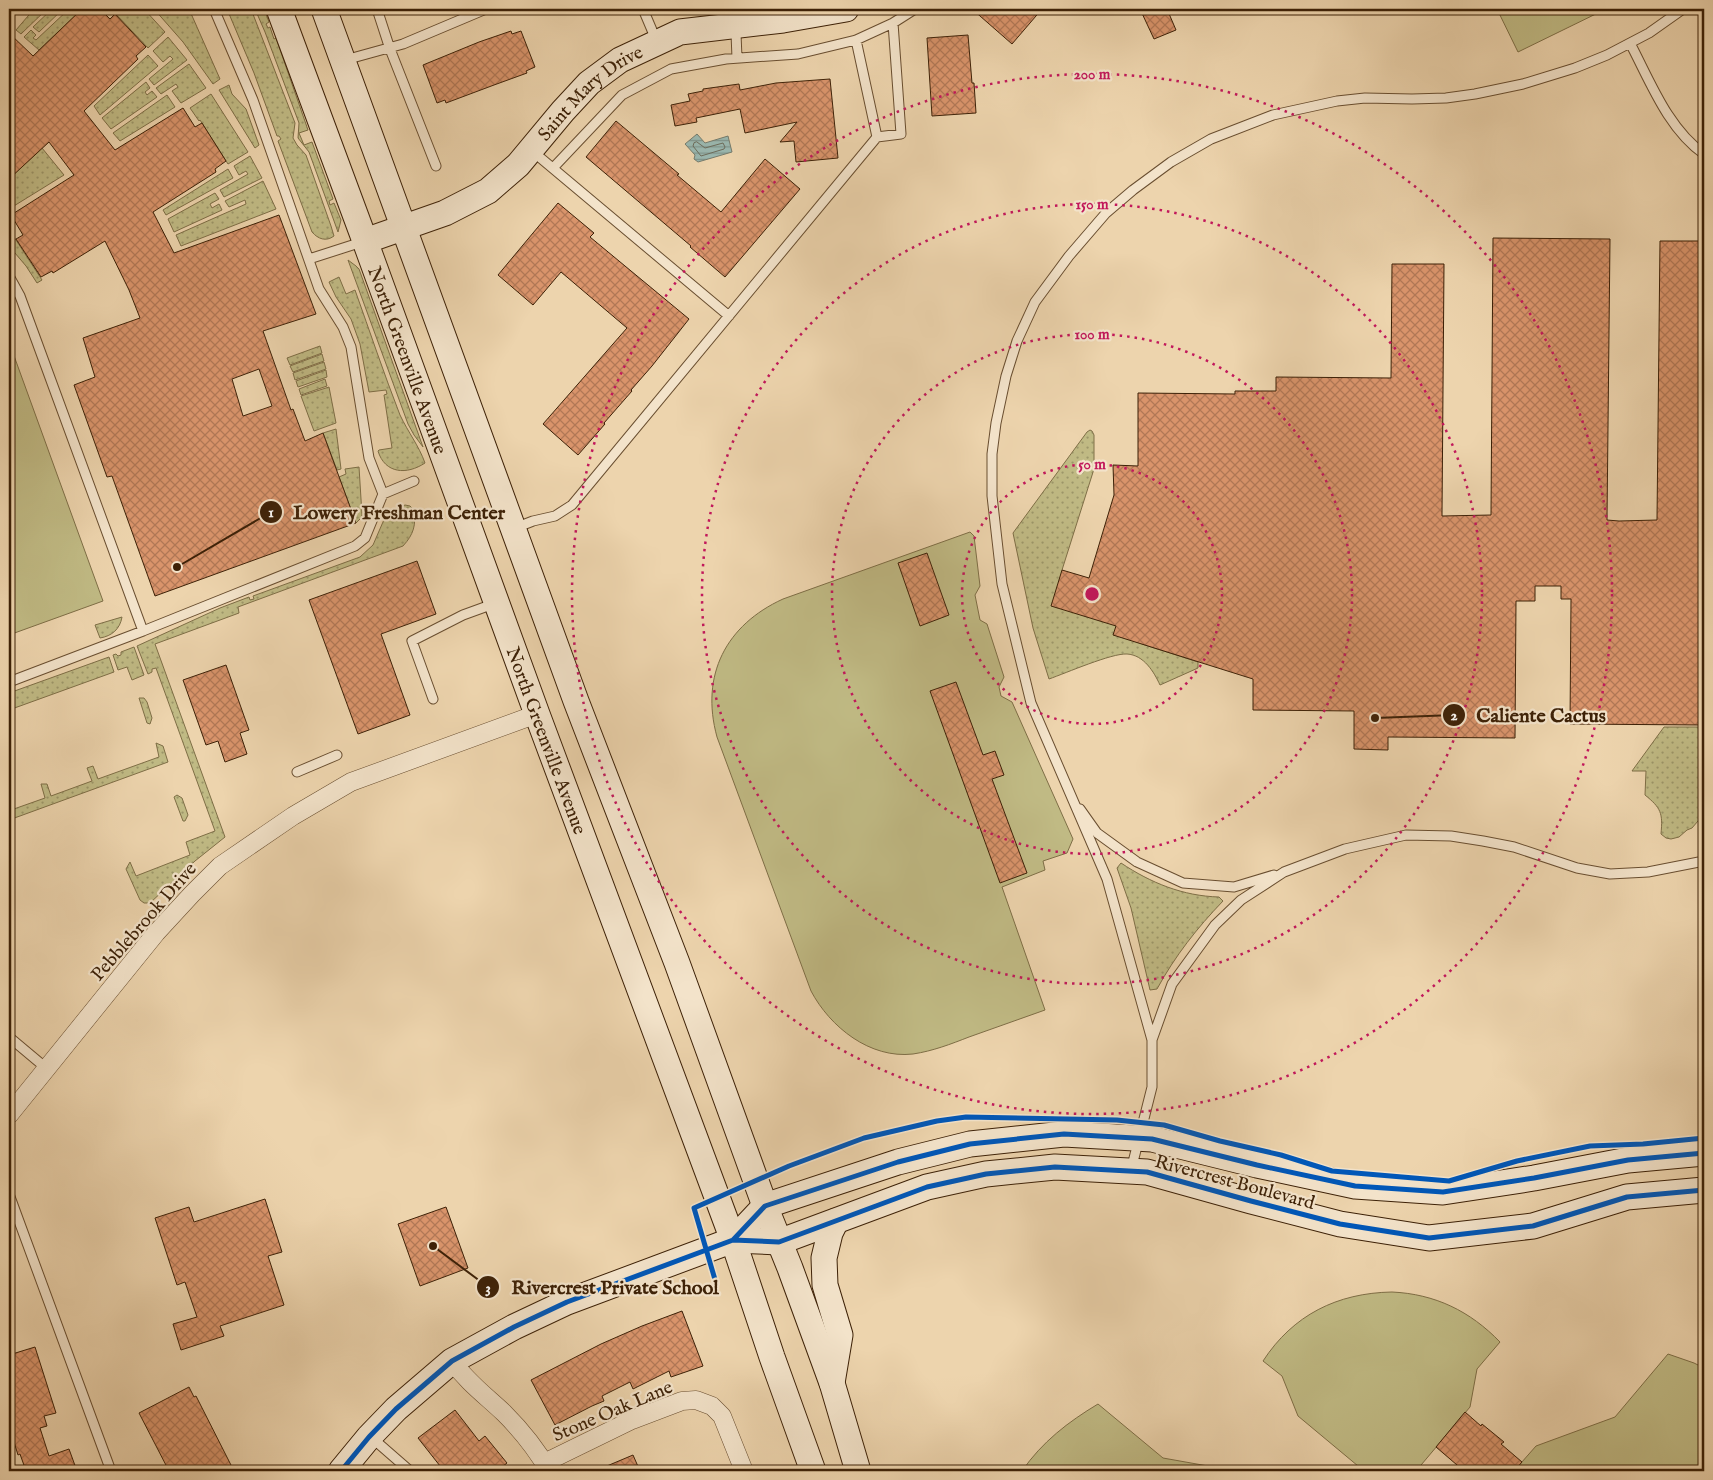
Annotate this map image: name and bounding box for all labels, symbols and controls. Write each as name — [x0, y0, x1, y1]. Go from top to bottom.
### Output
street label: Saint Mary Drive — [533, 41, 647, 146]
text: 200 m — [1074, 65, 1111, 84]
text: 150 m — [1075, 195, 1109, 214]
street label: North Greenville Avenue — [361, 263, 452, 458]
text: 100 m — [1074, 325, 1110, 344]
text: 50 m — [1078, 455, 1106, 474]
callout: Lowery Freshman Center — [258, 495, 515, 530]
text: Lowery Freshman Center — [293, 501, 506, 526]
text: 1 — [268, 503, 274, 522]
centre of rings — [1083, 585, 1101, 603]
street label: North Greenville Avenue — [500, 644, 591, 839]
callout: Caliente Cactus — [1441, 698, 1616, 733]
text: Caliente Cactus — [1476, 704, 1606, 729]
text: 2 — [1450, 706, 1458, 725]
street label: Pebblebrook Drive — [86, 858, 203, 987]
street label: Rivercrest Boulevard — [1152, 1150, 1318, 1216]
callout: Rivercrest Private School — [476, 1270, 728, 1305]
text: Rivercrest Private School — [511, 1276, 719, 1301]
text: 3 — [485, 1279, 491, 1298]
street label: Stone Oak Lane — [549, 1376, 677, 1448]

